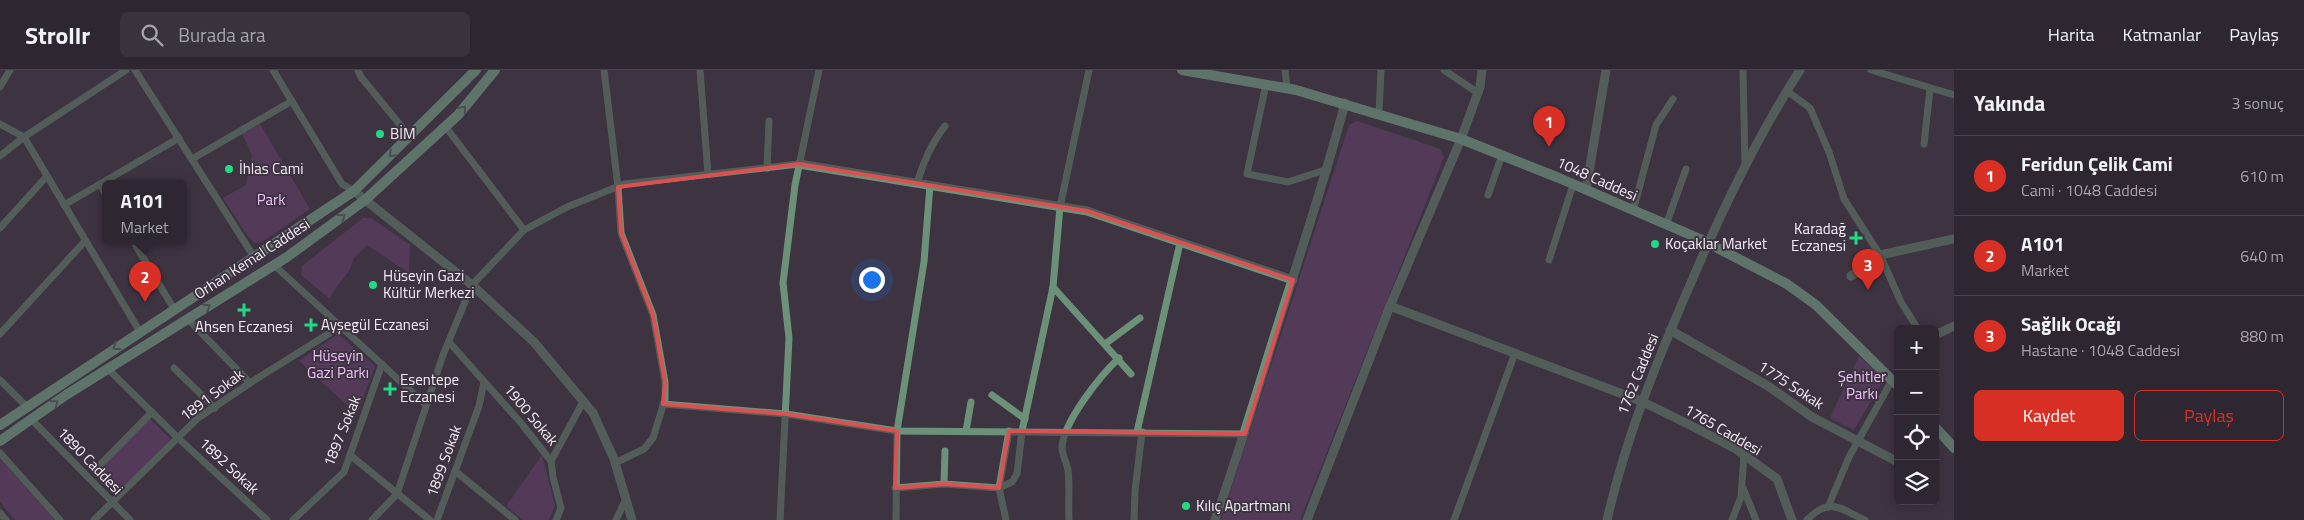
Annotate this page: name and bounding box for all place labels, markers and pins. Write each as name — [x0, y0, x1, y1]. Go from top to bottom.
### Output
pin: 1 — [1533, 106, 1565, 147]
place label: BİM — [390, 122, 416, 145]
marker: BİM — [374, 128, 386, 140]
place label: İhlas Cami — [239, 157, 304, 180]
marker: İhlas Cami — [223, 163, 235, 175]
place label: Karadağ Eczanesi — [1791, 217, 1846, 257]
place label: Koçaklar Market — [1665, 232, 1768, 255]
marker: Karadağ Eczanesi — [1850, 232, 1862, 244]
marker: Koçaklar Market — [1649, 238, 1661, 250]
pin: 3 — [1852, 249, 1884, 290]
pin: 2 — [129, 261, 161, 302]
place label: Hüseyin Gazi Kültür Merkezi — [383, 264, 474, 304]
marker: Hüseyin Gazi Kültür Merkezi — [367, 279, 379, 291]
marker: Ahsen Eczanesi — [238, 304, 250, 316]
place label: Ayşegül Eczanesi — [321, 313, 429, 336]
place label: Ahsen Eczanesi — [195, 315, 293, 338]
marker: Ayşegül Eczanesi — [305, 319, 317, 331]
place label: Esentepe Eczanesi — [400, 368, 459, 408]
marker: Esentepe Eczanesi — [384, 383, 396, 395]
place label: Kılıç Apartmanı — [1196, 494, 1291, 517]
marker: Kılıç Apartmanı — [1180, 500, 1192, 512]

